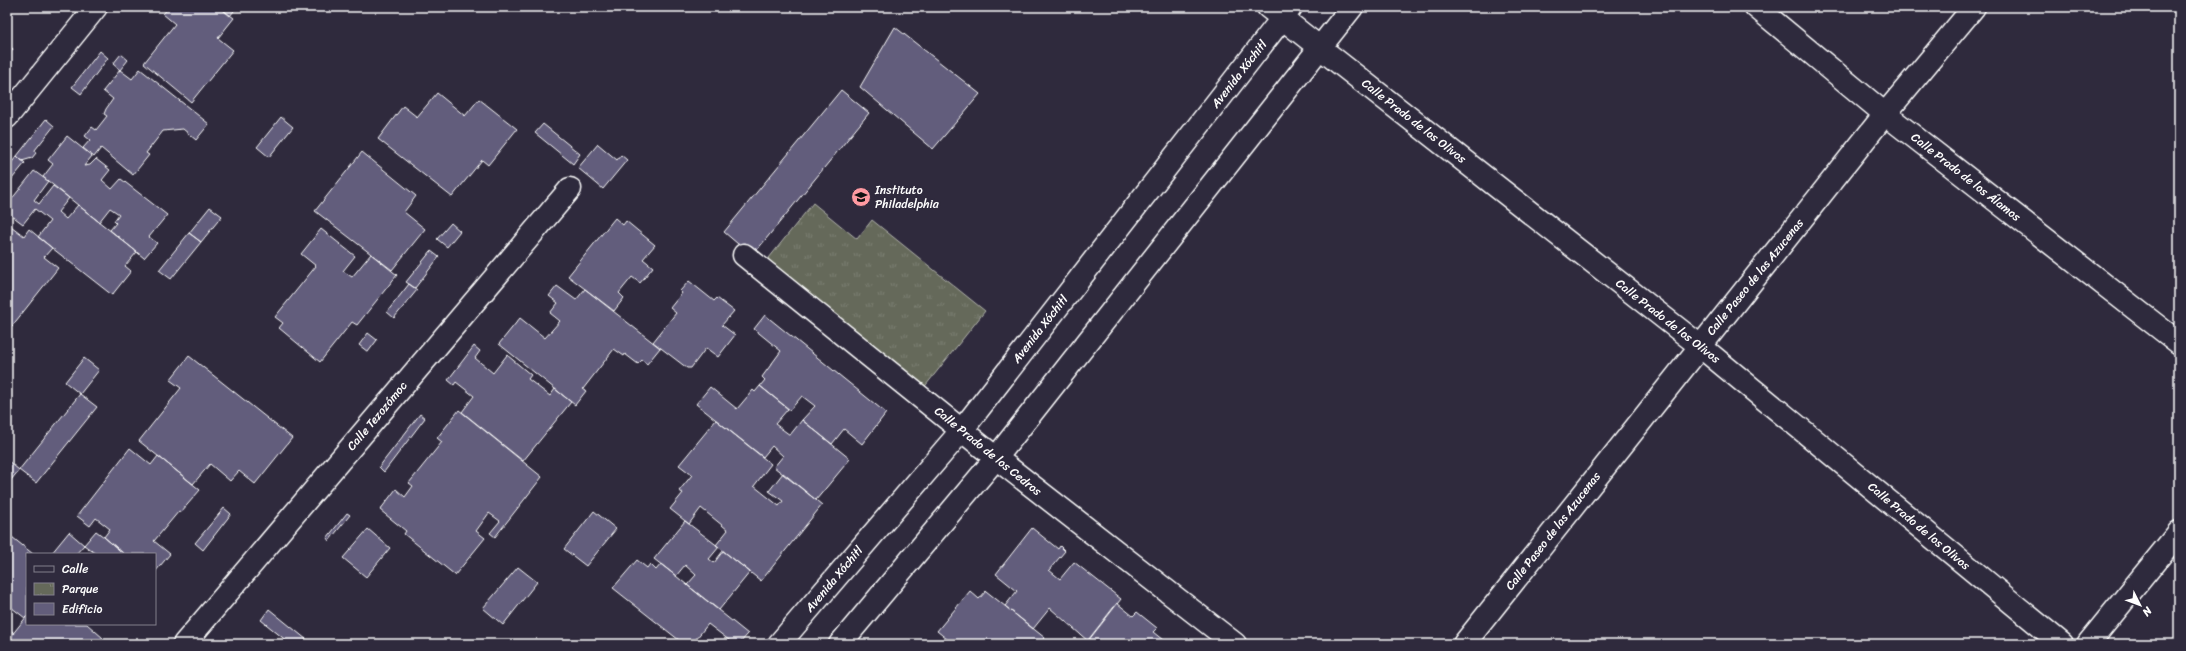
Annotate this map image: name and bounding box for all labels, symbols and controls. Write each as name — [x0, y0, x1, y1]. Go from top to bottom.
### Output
street label: Avenida Xóchitl — [1205, 35, 1273, 114]
street label: Calle Prado de los Olivos — [1357, 73, 1472, 170]
street label: Calle Prado de los Álamos — [1906, 127, 2026, 227]
place label: Instituto Philadelphia — [874, 179, 940, 215]
school or university icon: Instituto Philadelphia — [850, 186, 872, 208]
street label: Calle Paseo de las Azucenas — [1701, 213, 1810, 340]
street label: Calle Prado de los Olivos — [1611, 273, 1726, 370]
street label: Avenida Xóchitl — [1006, 290, 1074, 369]
street label: Calle Tezozómoc — [341, 376, 413, 456]
street label: Calle Prado de los Cedros — [929, 401, 1047, 502]
street label: Calle Paseo de las Azucenas — [1500, 466, 1607, 595]
street label: Calle Prado de los Olivos — [1863, 476, 1976, 576]
street label: Avenida Xóchitl — [799, 540, 869, 618]
legend — [26, 553, 156, 625]
text: Calle — [62, 558, 89, 580]
text: Parque — [62, 578, 99, 600]
north arrow — [2120, 585, 2160, 625]
text: Edificio — [62, 598, 102, 620]
text: N — [2137, 601, 2157, 621]

